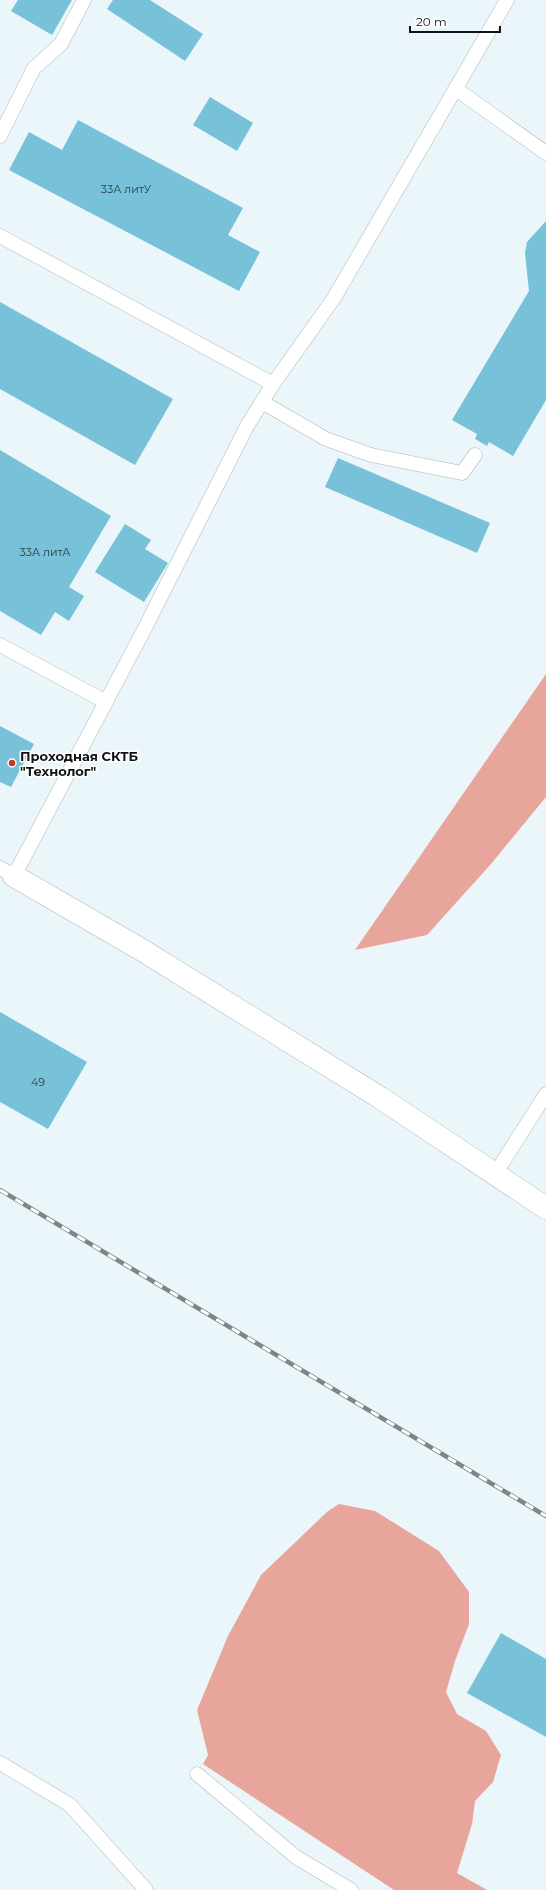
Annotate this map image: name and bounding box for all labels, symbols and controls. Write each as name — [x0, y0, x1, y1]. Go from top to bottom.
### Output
scale bar — [410, 8, 500, 34]
text: 20 m — [416, 14, 447, 29]
house number: 33А литУ — [101, 182, 152, 196]
house number: 33А литА — [20, 545, 71, 559]
place label: Проходная СКТБ "Технолог" — [20, 748, 139, 779]
marker: Проходная СКТБ "Технолог" — [7, 758, 17, 768]
house number: 49 — [31, 1075, 45, 1089]

